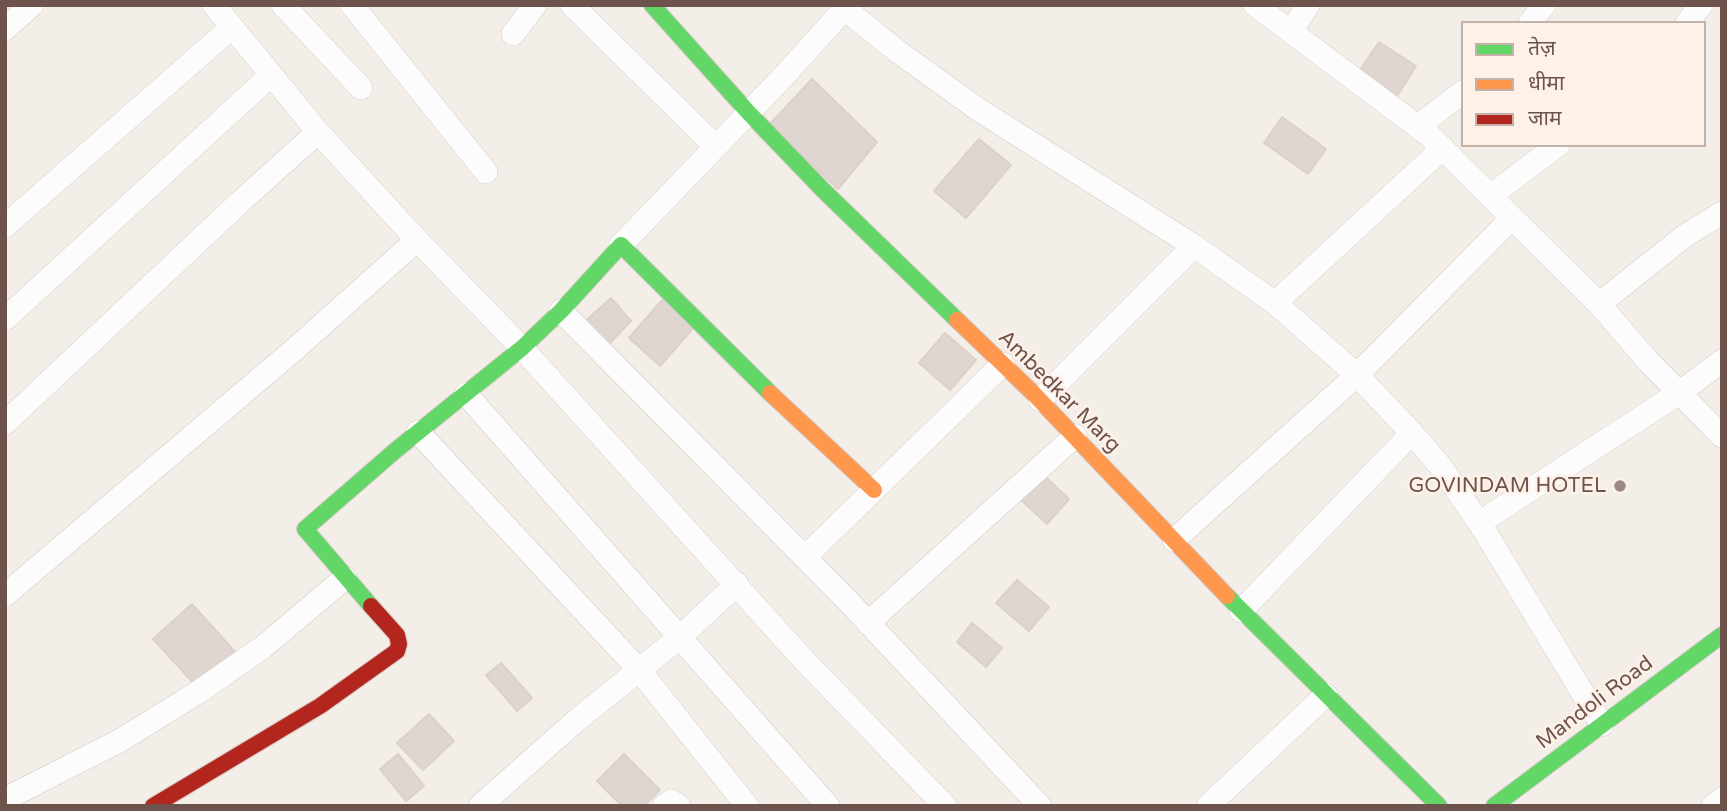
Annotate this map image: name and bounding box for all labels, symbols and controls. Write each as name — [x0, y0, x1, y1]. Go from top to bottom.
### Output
legend — [1461, 21, 1706, 147]
text: तेज़ — [1528, 36, 1556, 61]
text: धीमा — [1528, 71, 1564, 96]
text: जाम — [1528, 106, 1562, 131]
street label: Ambedkar Marg — [993, 326, 1125, 458]
place label: GOVINDAM HOTEL — [1408, 473, 1606, 499]
marker: GOVINDAM HOTEL — [1612, 478, 1628, 494]
street label: Mandoli Road — [1532, 651, 1658, 755]

